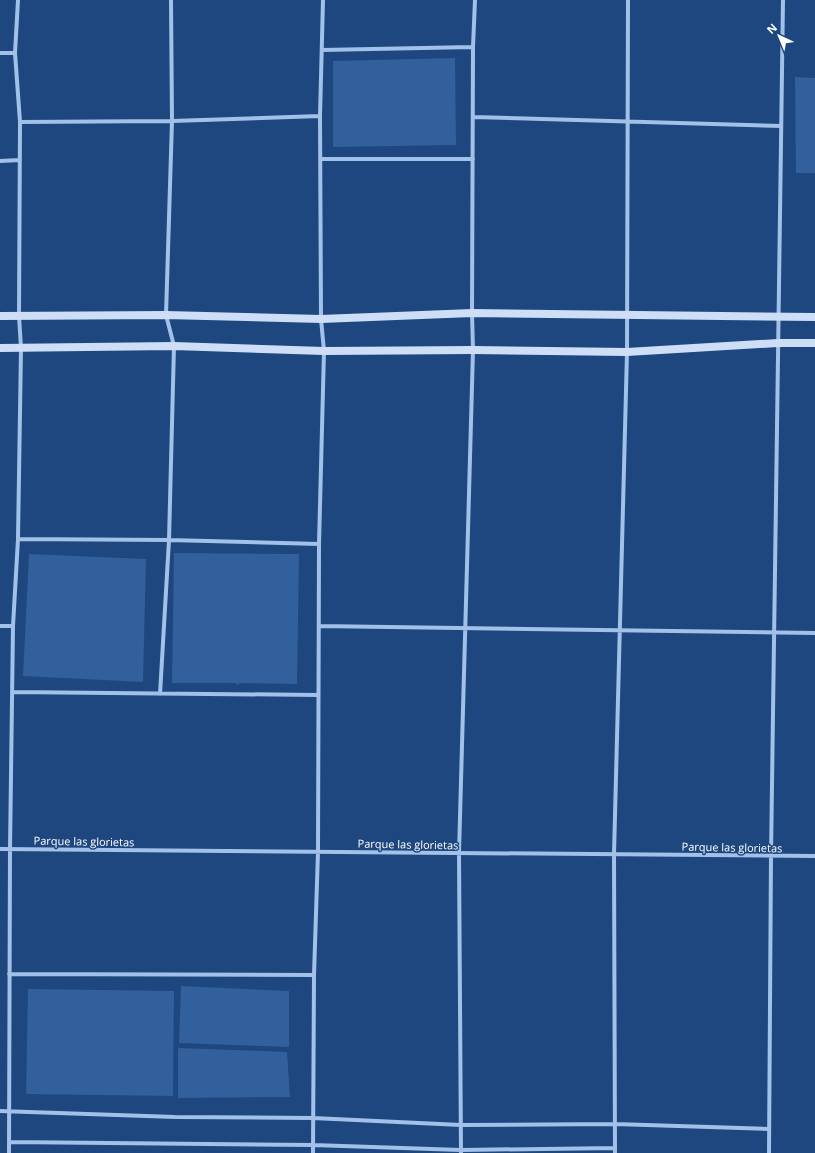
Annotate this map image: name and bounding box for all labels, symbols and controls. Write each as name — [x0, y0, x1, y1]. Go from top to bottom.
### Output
north arrow — [759, 16, 799, 56]
text: N — [763, 20, 780, 37]
street label: Parque las glorietas — [33, 833, 135, 849]
street label: Parque las glorietas — [357, 836, 459, 852]
street label: Parque las glorietas — [681, 839, 783, 855]

